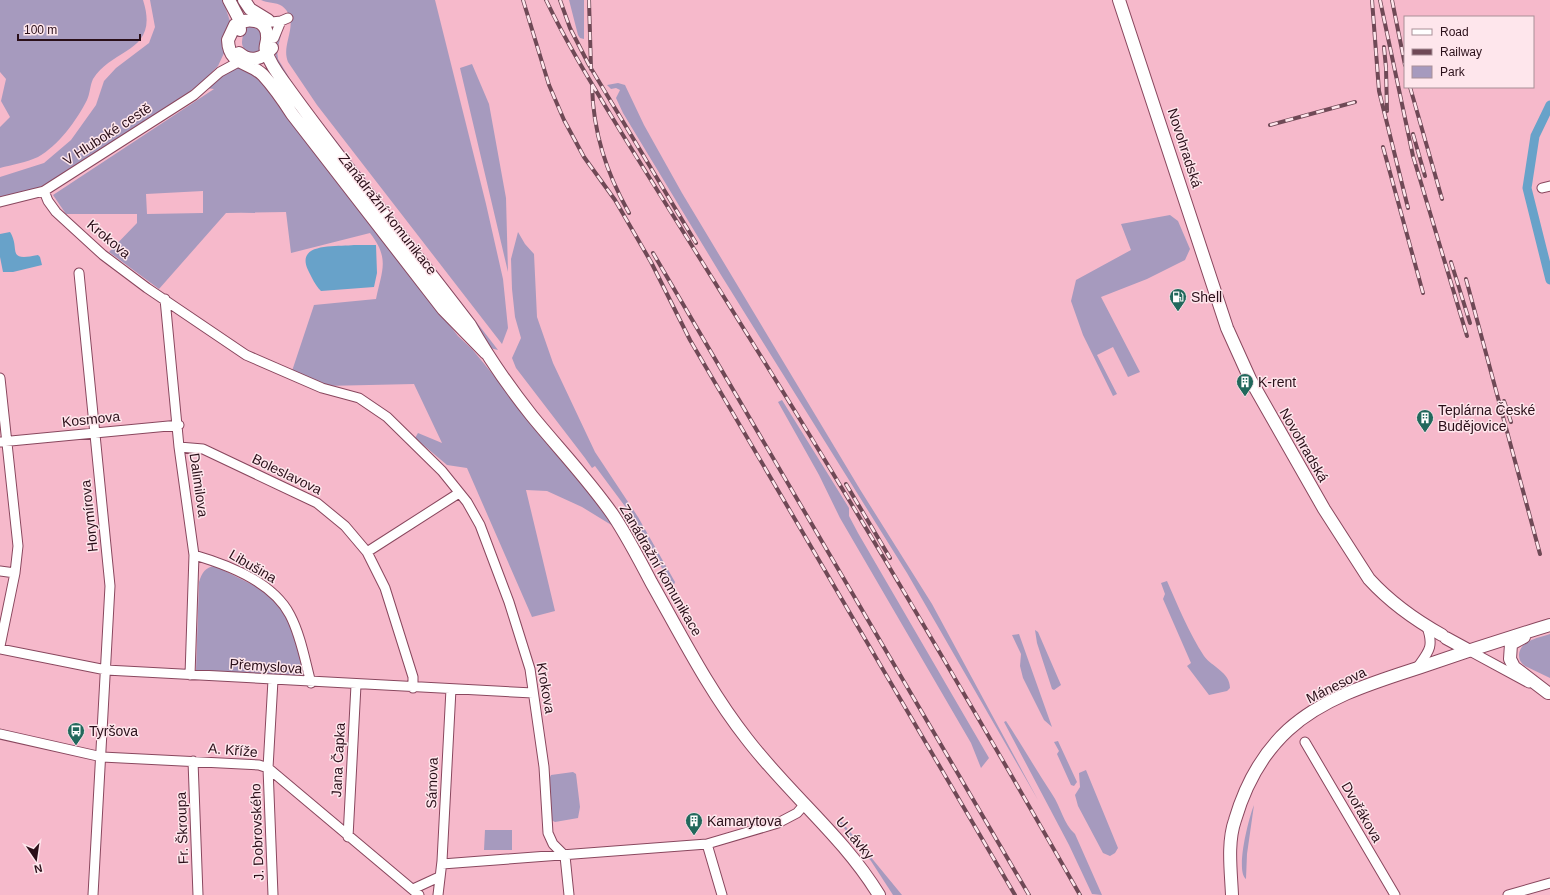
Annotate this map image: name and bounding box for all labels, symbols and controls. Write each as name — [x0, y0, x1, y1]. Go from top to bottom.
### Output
scale bar — [18, 16, 140, 42]
legend — [1404, 16, 1534, 88]
text: 100 m — [24, 23, 57, 37]
text: Road — [1440, 25, 1469, 39]
text: Railway — [1440, 45, 1482, 59]
text: Park — [1440, 65, 1466, 79]
street label: V Hluboké cestě — [60, 99, 154, 168]
street label: Novohradská — [1165, 106, 1205, 190]
street label: Zanádražní komunikace — [336, 150, 440, 278]
street label: Krokova — [84, 216, 134, 262]
fuel station icon: Shell — [1168, 287, 1188, 312]
place label: Shell — [1191, 289, 1222, 305]
building icon: K-rent — [1235, 372, 1255, 397]
place label: K-rent — [1258, 374, 1296, 390]
place label: Teplárna České Budějovice — [1438, 402, 1535, 434]
street label: Novohradská — [1276, 405, 1332, 485]
street label: Kosmova — [61, 408, 121, 430]
building icon: Teplárna České Budějovice — [1415, 408, 1435, 433]
street label: Boleslavova — [250, 450, 325, 498]
street label: Dalimilova — [187, 452, 211, 518]
street label: Horymírova — [77, 479, 101, 553]
street label: Zanádražní komunikace — [617, 501, 705, 639]
street label: Libušina — [226, 546, 280, 586]
street label: Přemyslova — [229, 655, 303, 677]
street label: Krokova — [534, 661, 558, 715]
street label: Mánesova — [1303, 664, 1369, 706]
bus stop icon: Tyršova — [66, 721, 86, 746]
street label: Jana Čapka — [328, 722, 348, 798]
place label: Tyršova — [89, 723, 138, 739]
street label: A. Kříže — [207, 740, 259, 760]
street label: Sámova — [423, 757, 441, 809]
street label: Dvořákova — [1338, 779, 1386, 845]
street label: J. Dobrovského — [247, 783, 267, 881]
street label: Fr. Škroupa — [173, 791, 191, 864]
building icon: Kamarytova — [684, 811, 704, 836]
place label: Kamarytova — [707, 813, 782, 829]
street label: U Lávky — [833, 813, 877, 863]
north arrow — [16, 839, 56, 879]
text: N — [33, 862, 43, 875]

